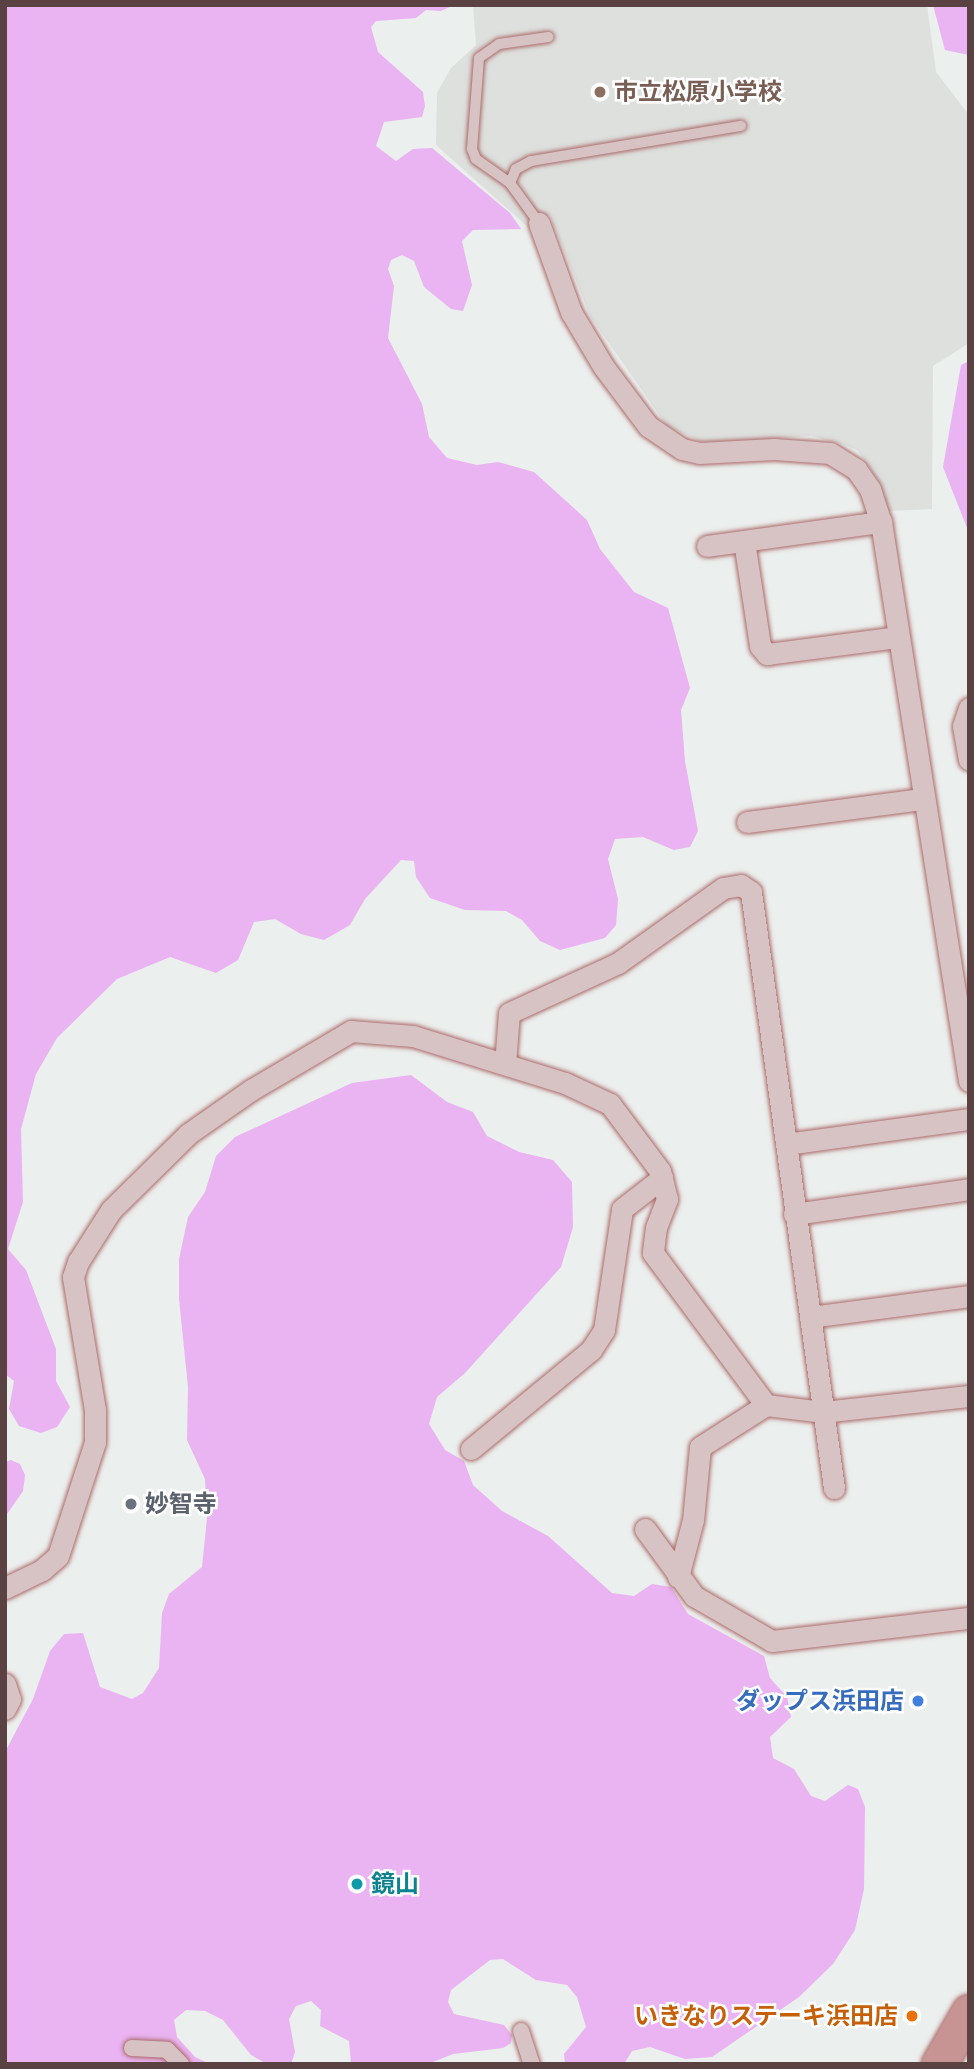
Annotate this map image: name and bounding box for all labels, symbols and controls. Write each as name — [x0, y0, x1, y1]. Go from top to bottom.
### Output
place label: 市立松原小学校 — [614, 78, 782, 106]
marker: 市立松原小学校 — [592, 84, 608, 100]
place label: 妙智寺 — [145, 1490, 217, 1518]
marker: 妙智寺 — [123, 1496, 139, 1512]
place label: ダップス浜田店 — [736, 1687, 904, 1715]
marker: ダップス浜田店 — [910, 1693, 926, 1709]
place label: 鏡山 — [371, 1870, 419, 1898]
marker: 鏡山 — [349, 1876, 365, 1892]
place label: いきなりステーキ浜田店 — [634, 2002, 898, 2030]
marker: いきなりステーキ浜田店 — [904, 2008, 920, 2024]

